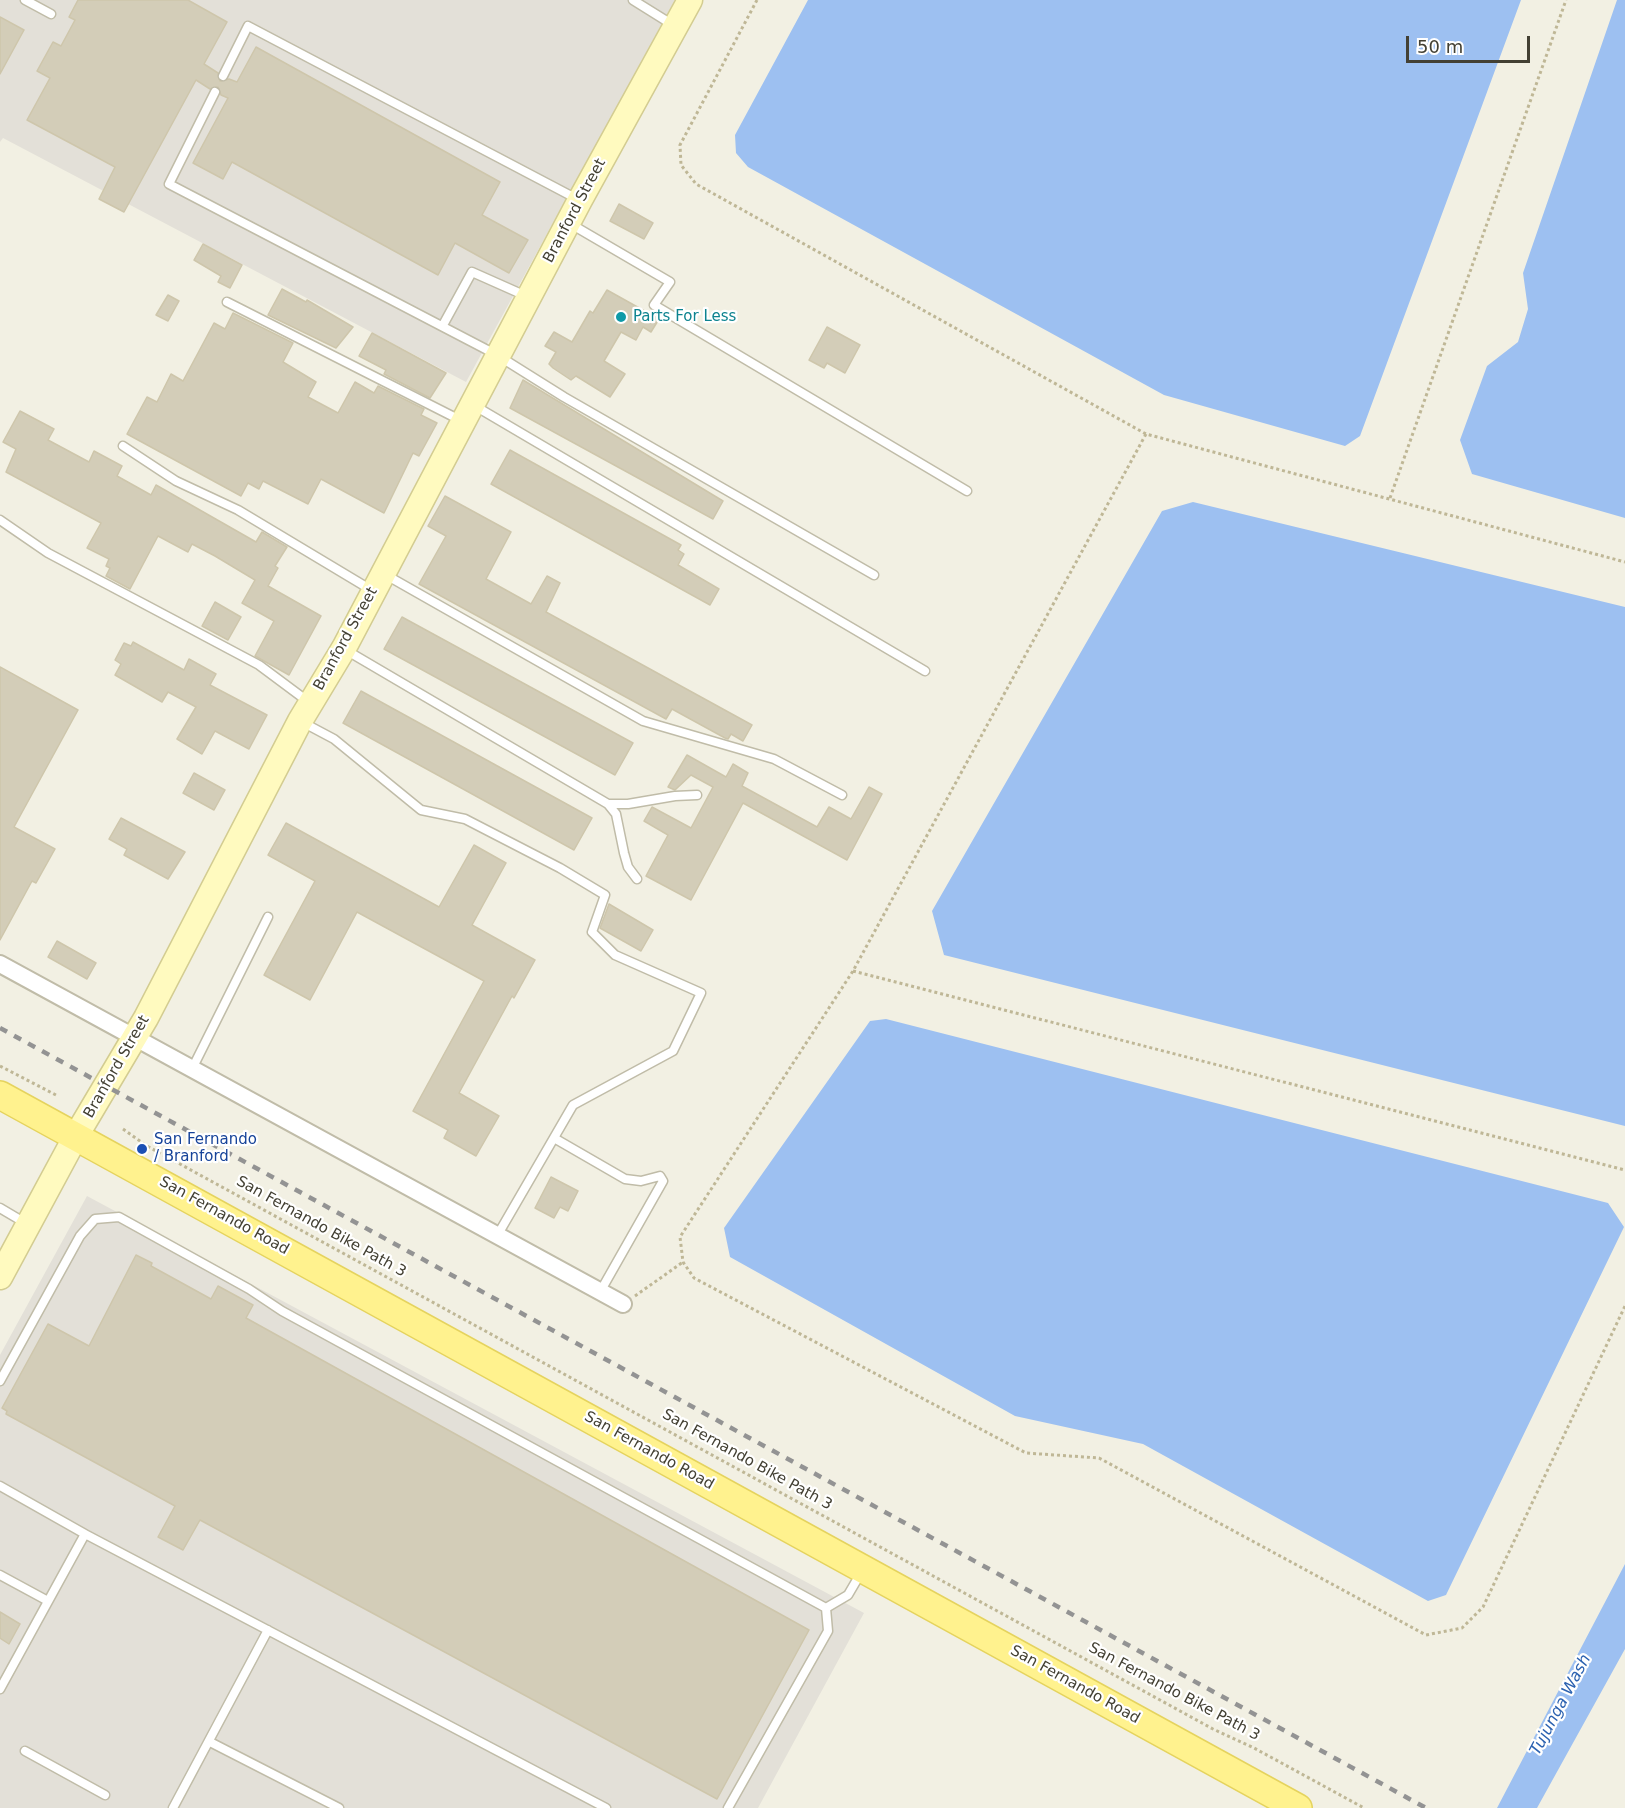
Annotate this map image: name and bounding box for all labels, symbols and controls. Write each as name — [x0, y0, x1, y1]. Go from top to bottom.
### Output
scale bar — [1409, 24, 1534, 62]
text: 50 m — [1417, 36, 1463, 57]
street label: Branford Street — [540, 156, 610, 266]
place label: Parts For Less — [633, 308, 736, 326]
marker: Parts For Less — [614, 310, 628, 324]
street label: Branford Street — [310, 584, 382, 694]
street label: Branford Street — [80, 1013, 154, 1121]
place label: San Fernando / Branford — [154, 1131, 257, 1166]
marker: San Fernando / Branford — [135, 1142, 149, 1156]
street label: San Fernando Road — [156, 1173, 292, 1259]
street label: San Fernando Bike Path 3 — [233, 1173, 409, 1281]
street label: San Fernando Bike Path 3 — [659, 1406, 835, 1514]
street label: San Fernando Road — [581, 1408, 717, 1494]
street label: San Fernando Bike Path 3 — [1085, 1639, 1263, 1745]
street label: San Fernando Road — [1007, 1642, 1143, 1728]
water label: Tujunga Wash — [1526, 1651, 1596, 1759]

